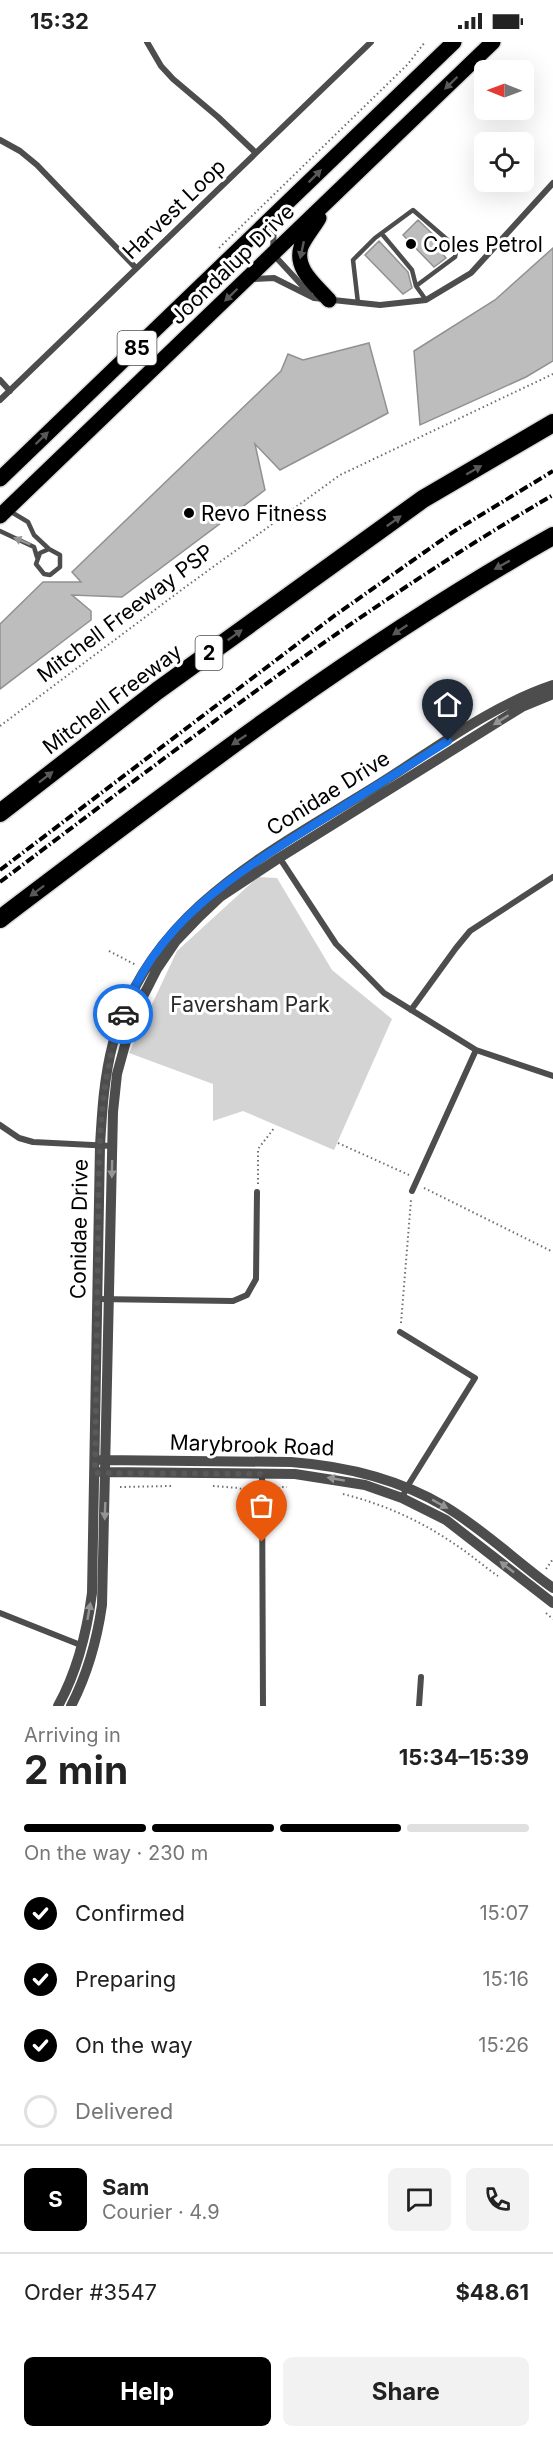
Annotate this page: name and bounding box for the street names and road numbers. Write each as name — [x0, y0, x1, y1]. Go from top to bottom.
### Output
street label: Harvest Loop — [117, 154, 231, 264]
street label: Joondalup Drive — [165, 199, 299, 329]
road number: 85 — [118, 331, 156, 365]
street label: Mitchell Freeway PSP — [32, 539, 218, 687]
road number: 2 — [196, 636, 222, 670]
street label: Mitchell Freeway — [38, 639, 187, 759]
street label: Conidae Drive — [262, 745, 394, 841]
street label: Conidae Drive — [65, 1159, 93, 1299]
street label: Marybrook Road — [169, 1430, 335, 1460]

